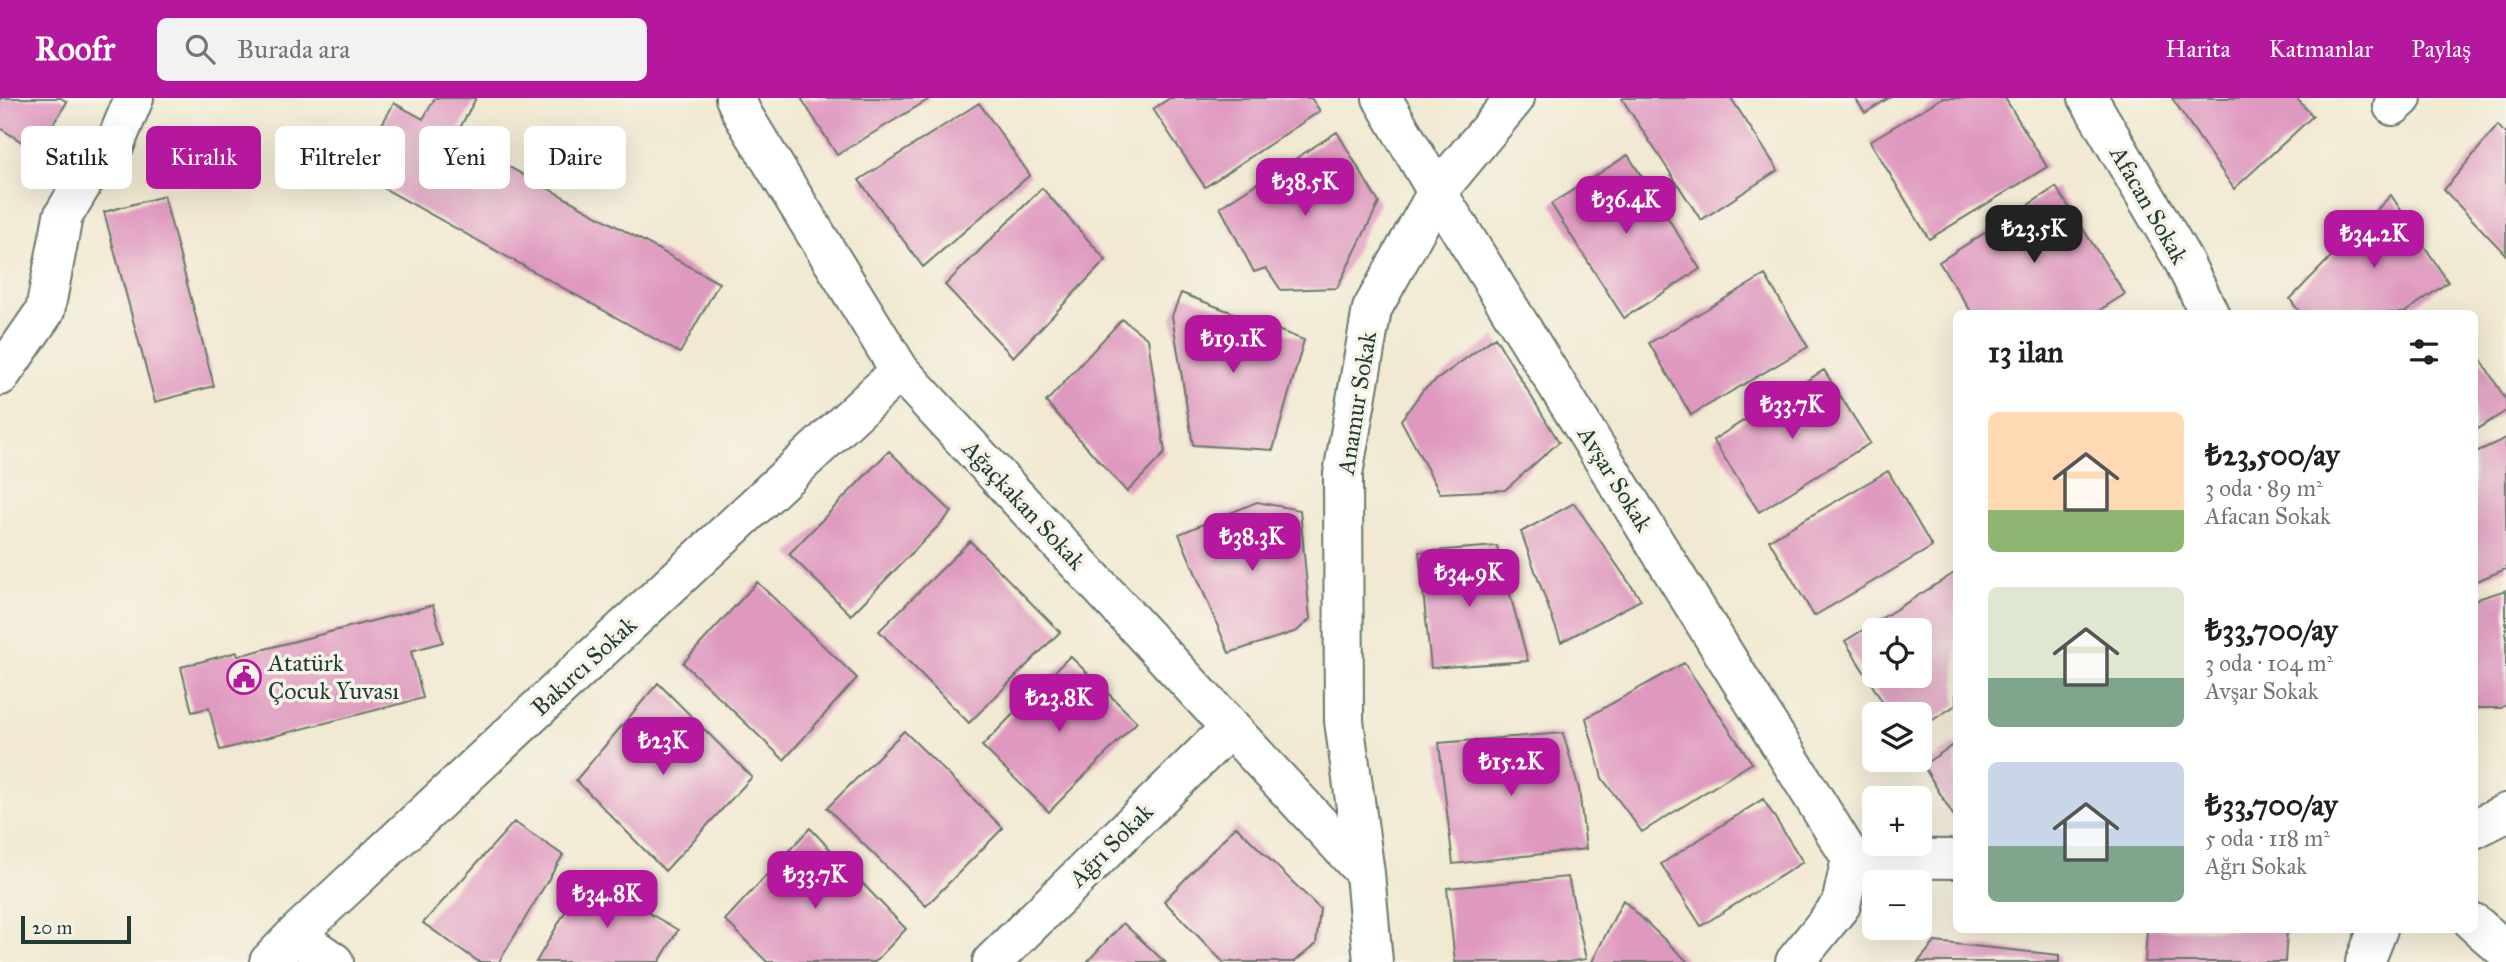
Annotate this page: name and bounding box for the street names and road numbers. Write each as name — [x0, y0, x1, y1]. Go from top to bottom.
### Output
street label: Afacan Sokak — [2103, 140, 2195, 270]
street label: Anamur Sokak — [1331, 328, 1383, 478]
street label: Avşar Sokak — [1570, 420, 1660, 538]
street label: Ağaçkakan Sokak — [956, 433, 1092, 577]
street label: Bakırcı Sokak — [525, 609, 643, 722]
street label: Ağrı Sokak — [1062, 796, 1160, 894]

